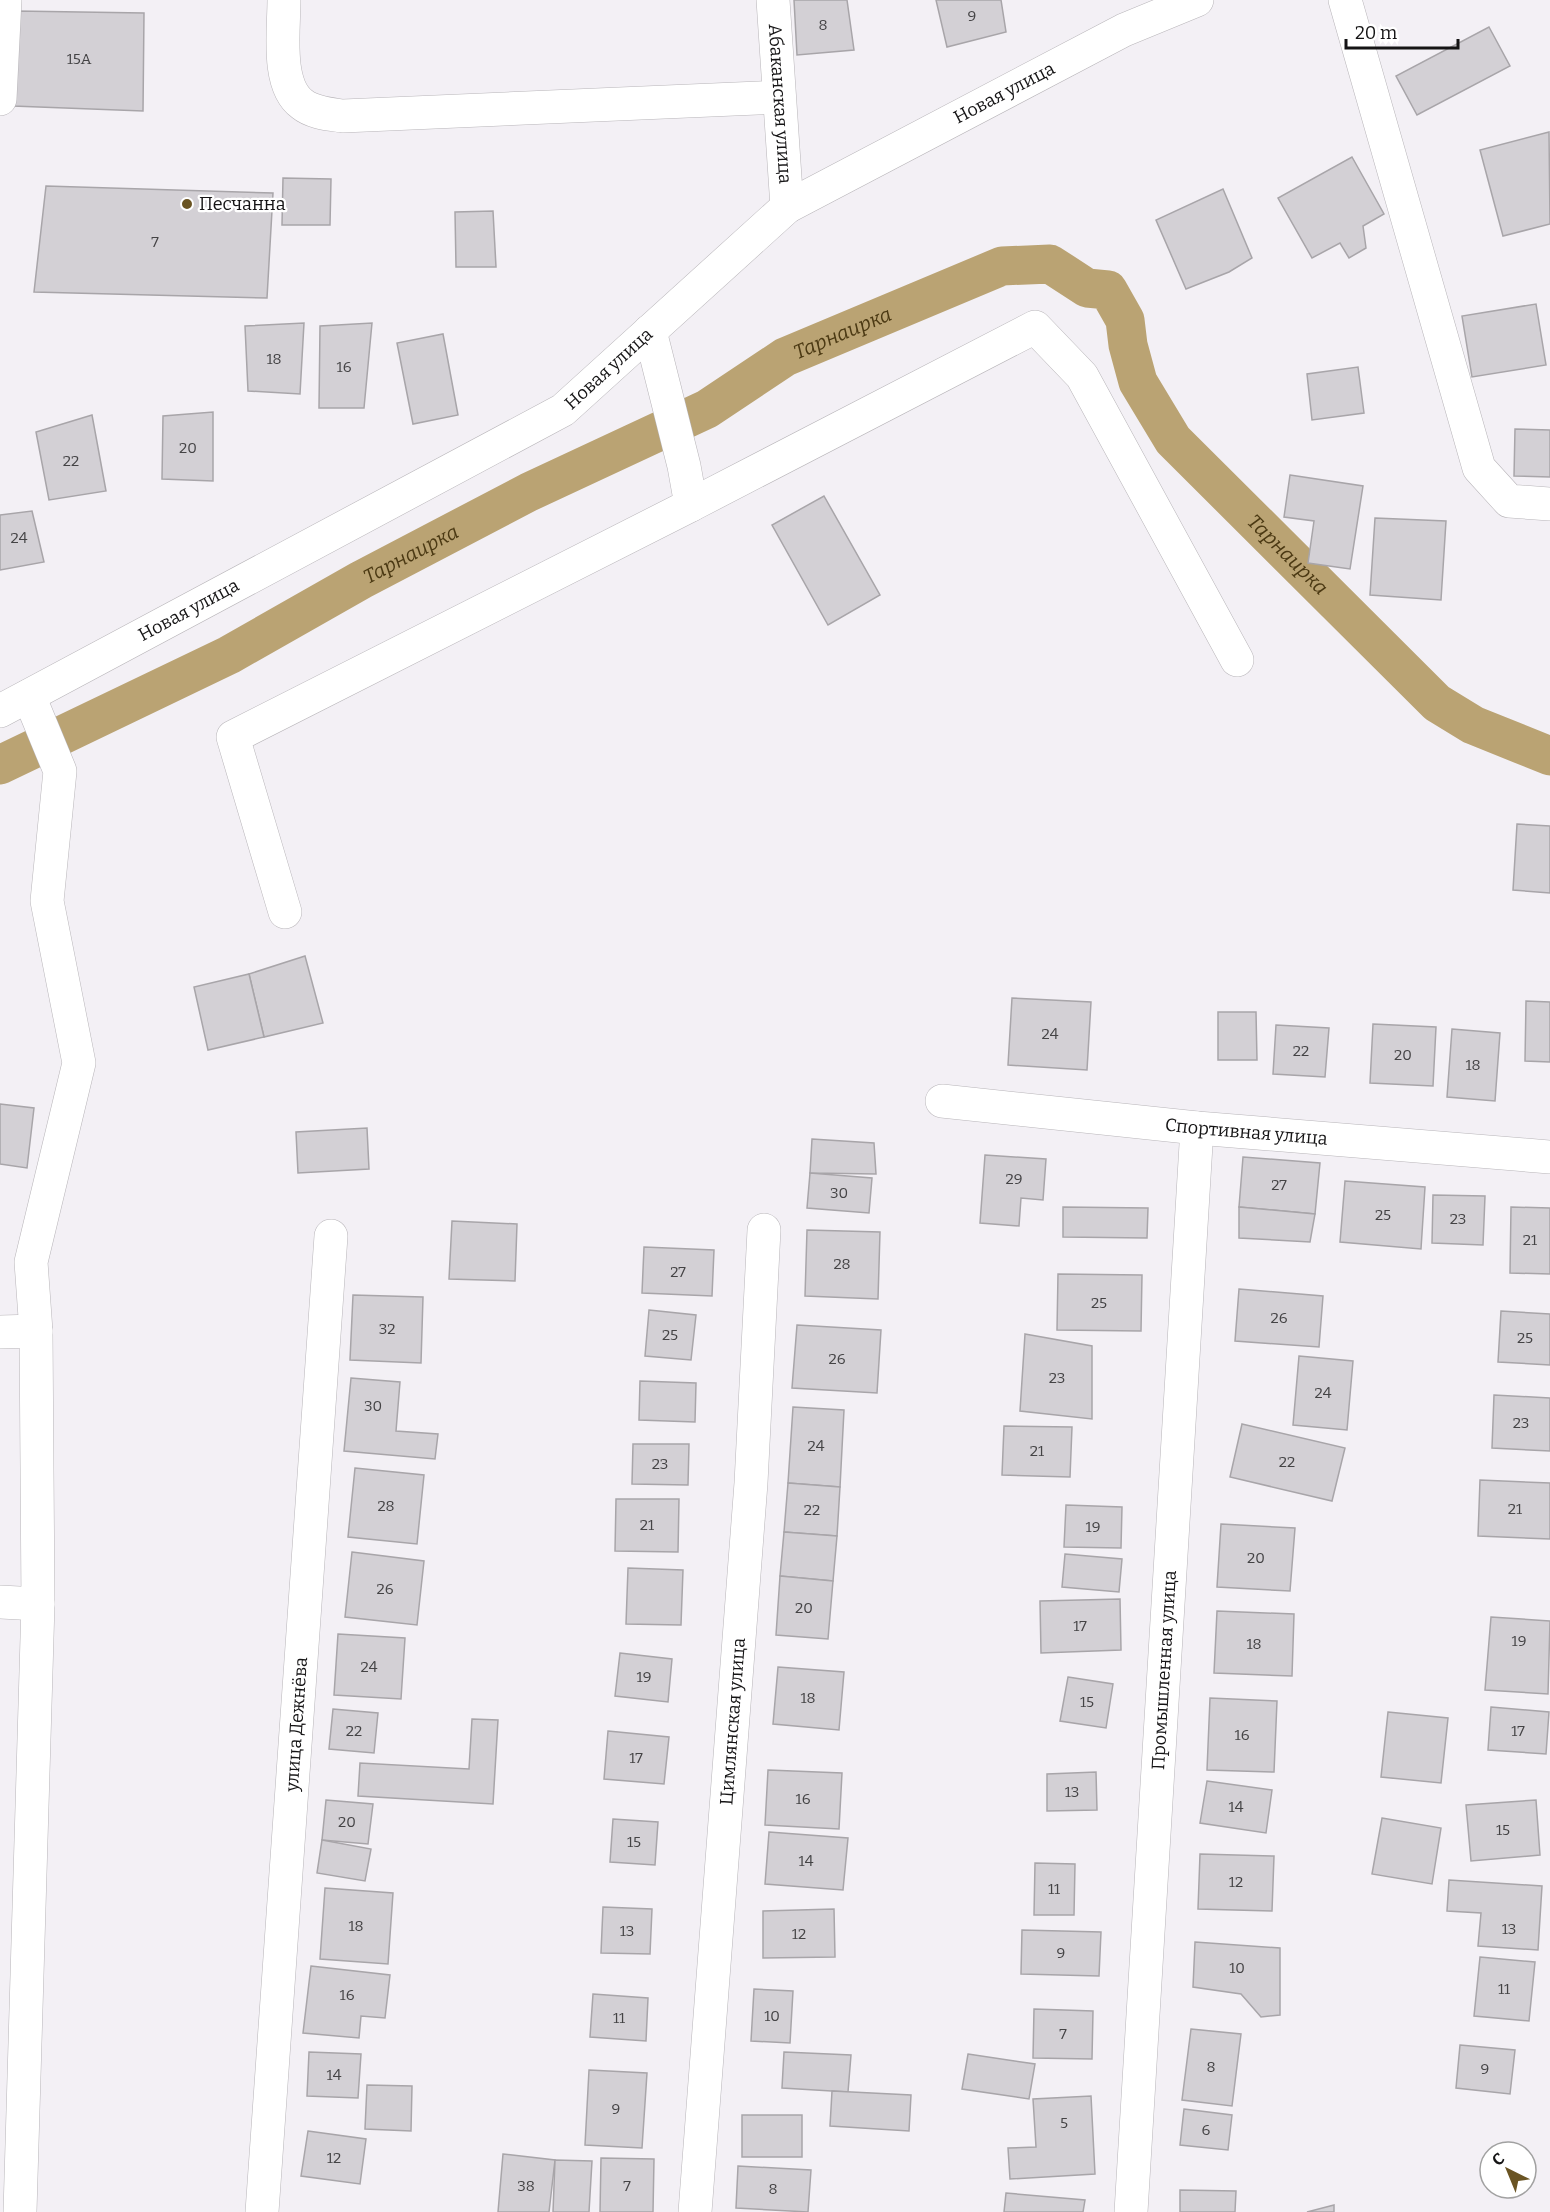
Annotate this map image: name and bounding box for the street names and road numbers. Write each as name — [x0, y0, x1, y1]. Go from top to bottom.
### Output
street label: Абаканская улица — [764, 23, 796, 185]
street label: Новая улица — [950, 57, 1059, 129]
street label: Новая улица — [560, 323, 657, 414]
street label: Новая улица — [135, 574, 243, 646]
street label: Спортивная улица — [1164, 1114, 1329, 1150]
street label: Промышленная улица — [1147, 1569, 1181, 1770]
street label: Цимлянская улица — [715, 1637, 750, 1806]
street label: улица Дежнёва — [281, 1656, 312, 1793]

